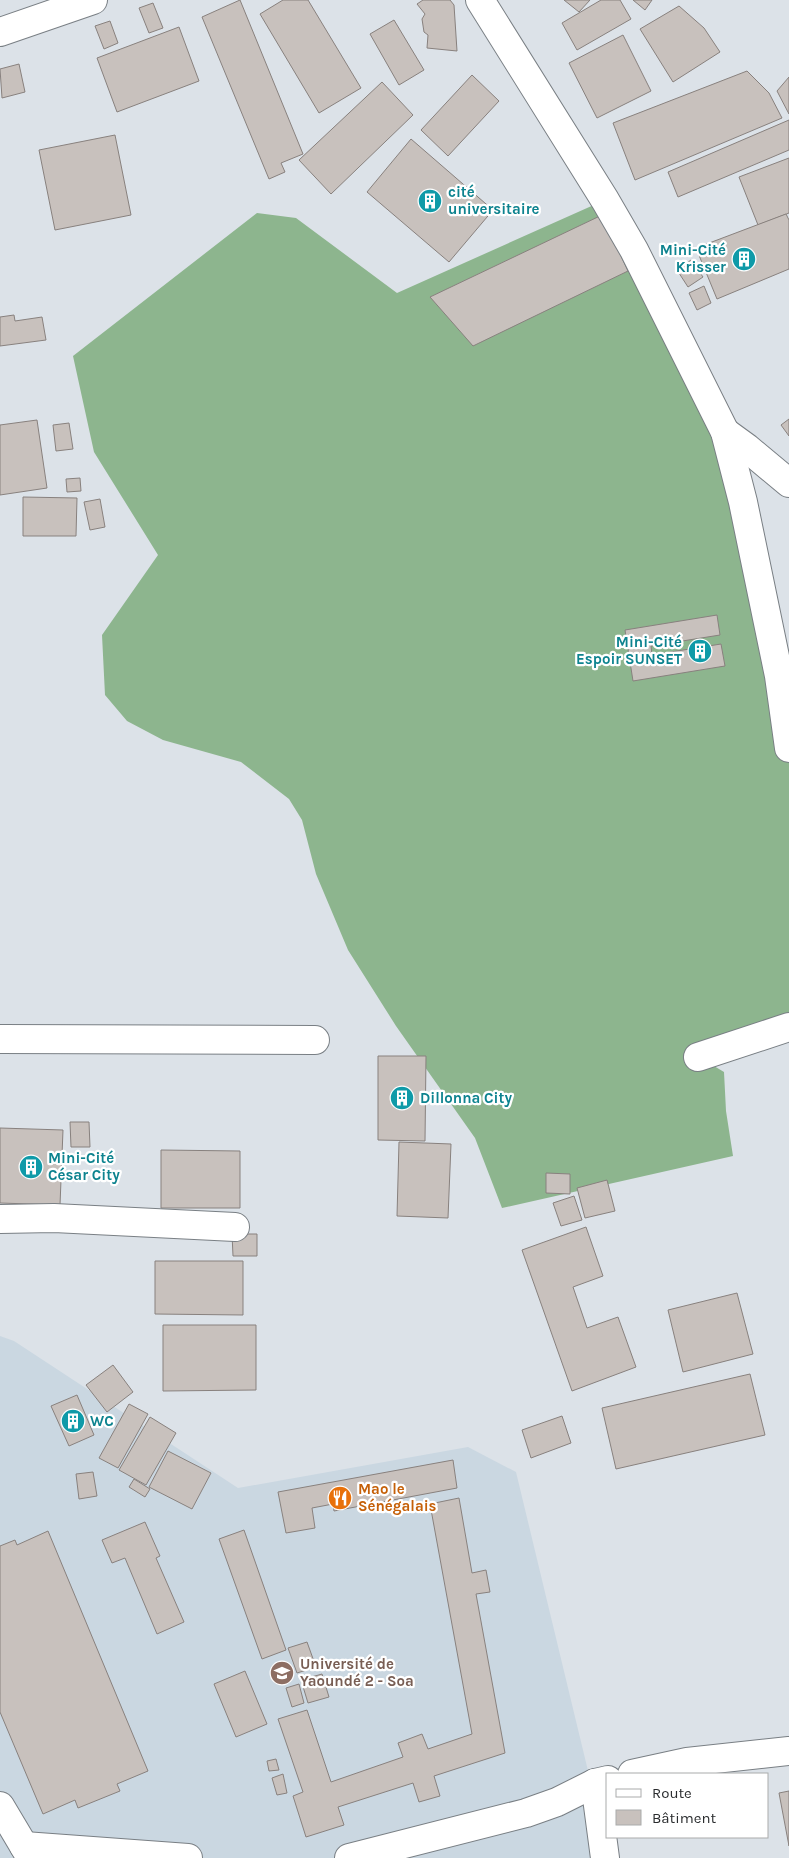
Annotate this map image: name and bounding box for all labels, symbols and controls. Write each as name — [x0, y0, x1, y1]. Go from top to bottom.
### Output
place label: cité universitaire — [448, 183, 540, 218]
building icon: cité universitaire — [417, 188, 443, 214]
place label: Mini-Cité Krisser — [660, 241, 726, 276]
building icon: Mini-Cité Krisser — [731, 246, 757, 272]
place label: Mini-Cité Espoir SUNSET — [576, 633, 682, 668]
building icon: Mini-Cité Espoir SUNSET — [687, 638, 713, 664]
building icon: Dillonna City — [389, 1085, 415, 1111]
place label: Dillonna City — [420, 1089, 512, 1107]
place label: Mini-Cité César City — [48, 1149, 120, 1184]
building icon: Mini-Cité César City — [18, 1154, 44, 1180]
building icon: WC — [60, 1408, 86, 1434]
place label: WC — [90, 1412, 114, 1430]
place label: Mao le Sénégalais — [358, 1480, 437, 1515]
restaurant icon: Mao le Sénégalais — [327, 1485, 353, 1511]
place label: Université de Yaoundé 2 - Soa — [300, 1655, 414, 1690]
school or university icon: Université de Yaoundé 2 - Soa — [269, 1660, 295, 1686]
legend — [606, 1773, 769, 1838]
text: Route — [652, 1784, 692, 1802]
text: Bâtiment — [652, 1809, 716, 1827]

